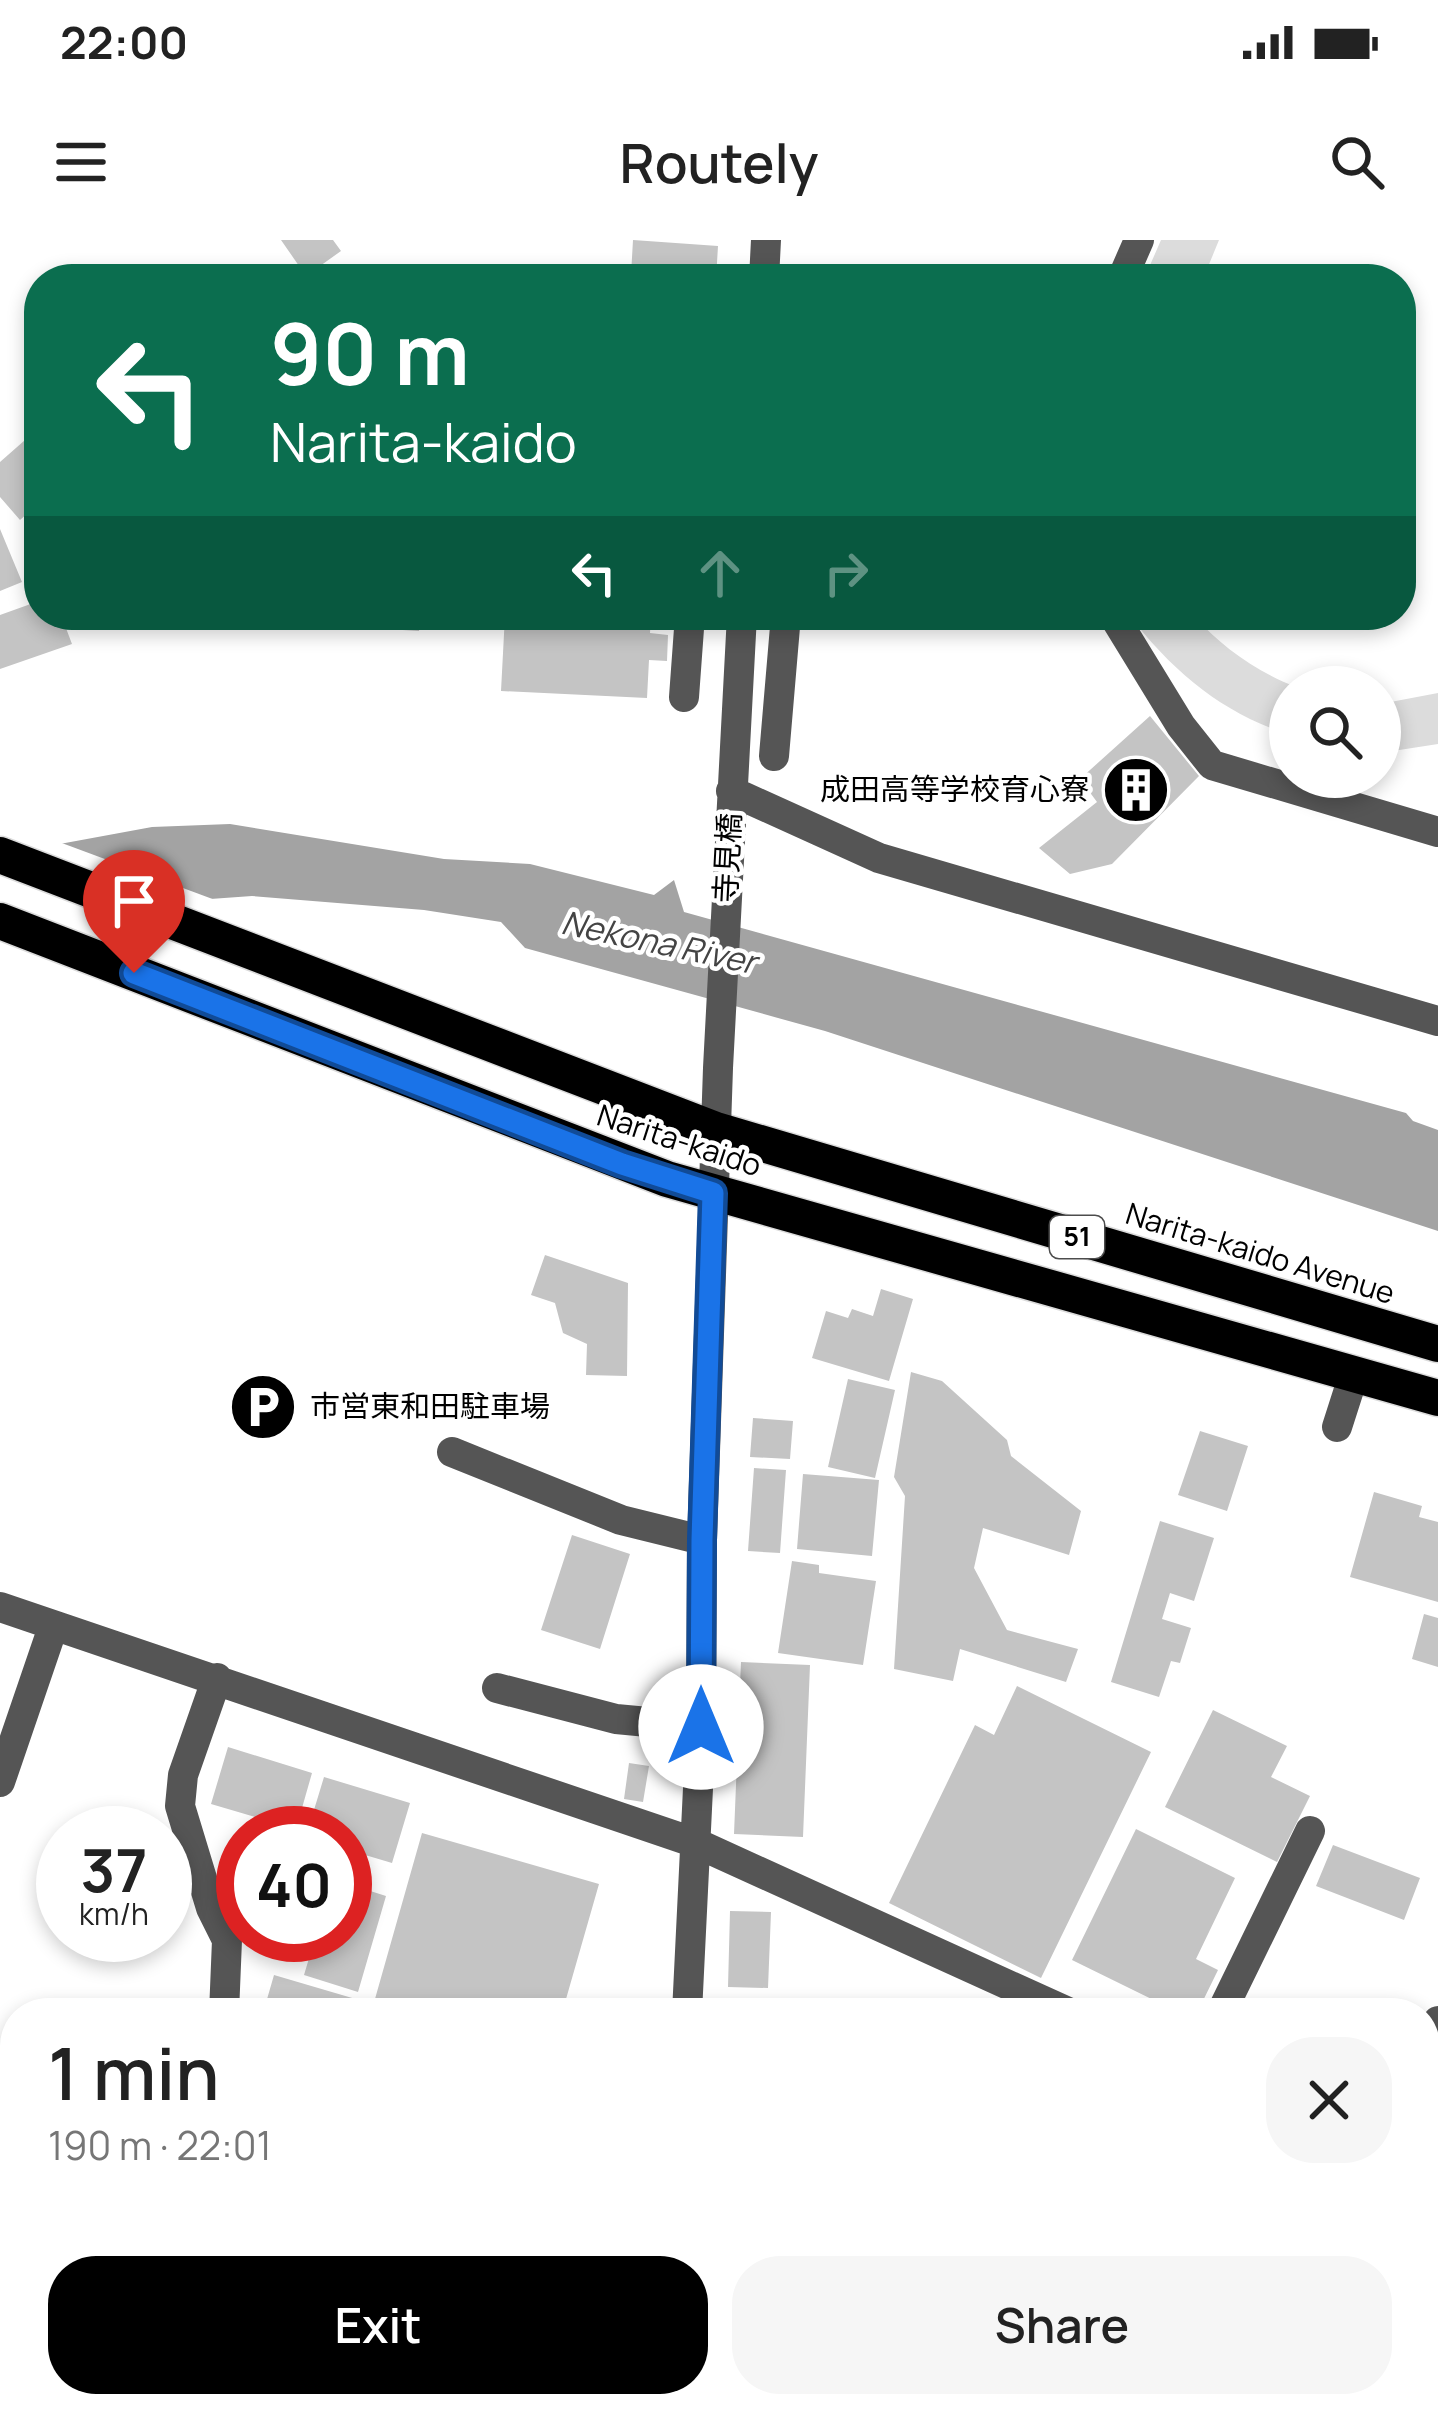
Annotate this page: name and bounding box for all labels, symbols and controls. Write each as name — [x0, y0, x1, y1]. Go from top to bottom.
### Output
text: 22:00 — [60, 11, 188, 73]
text: Routely — [620, 125, 818, 199]
icon: menu — [48, 129, 114, 195]
icon: search — [1324, 129, 1390, 195]
text: 90 m — [270, 295, 470, 410]
icon: left — [72, 312, 228, 468]
text: Narita-kaido — [270, 404, 577, 478]
icon: left — [561, 540, 627, 606]
icon: ahead — [687, 540, 753, 606]
icon: right — [813, 540, 879, 606]
map controls — [1269, 666, 1401, 798]
button: search — [1269, 666, 1401, 798]
building icon: 成田高等学校育心寮 — [1101, 755, 1171, 825]
place label: 成田高等学校育心寮 — [820, 768, 1090, 809]
street label: 寺見橋 — [704, 812, 749, 904]
pin — [83, 850, 185, 973]
icon: arrive — [101, 868, 167, 934]
water label: Nekona River — [558, 899, 765, 985]
street label: Narita-kaido — [592, 1094, 767, 1185]
street label: Narita-kaido Avenue — [1121, 1192, 1400, 1313]
road number: 51 — [1050, 1216, 1104, 1258]
parking icon: 市営東和田駐車場 — [228, 1372, 298, 1442]
place label: 市営東和田駐車場 — [310, 1385, 550, 1426]
position arrow — [638, 1664, 764, 1790]
speed limit sign: 40 — [216, 1806, 372, 1962]
text: 37 — [81, 1828, 147, 1910]
text: km/h — [79, 1893, 149, 1934]
text: 1 min — [48, 2023, 220, 2122]
button: close — [1266, 2037, 1392, 2163]
text: 190 m · 22:01 — [48, 2118, 272, 2172]
button: Exit — [48, 2256, 708, 2394]
button: Share — [732, 2256, 1392, 2394]

